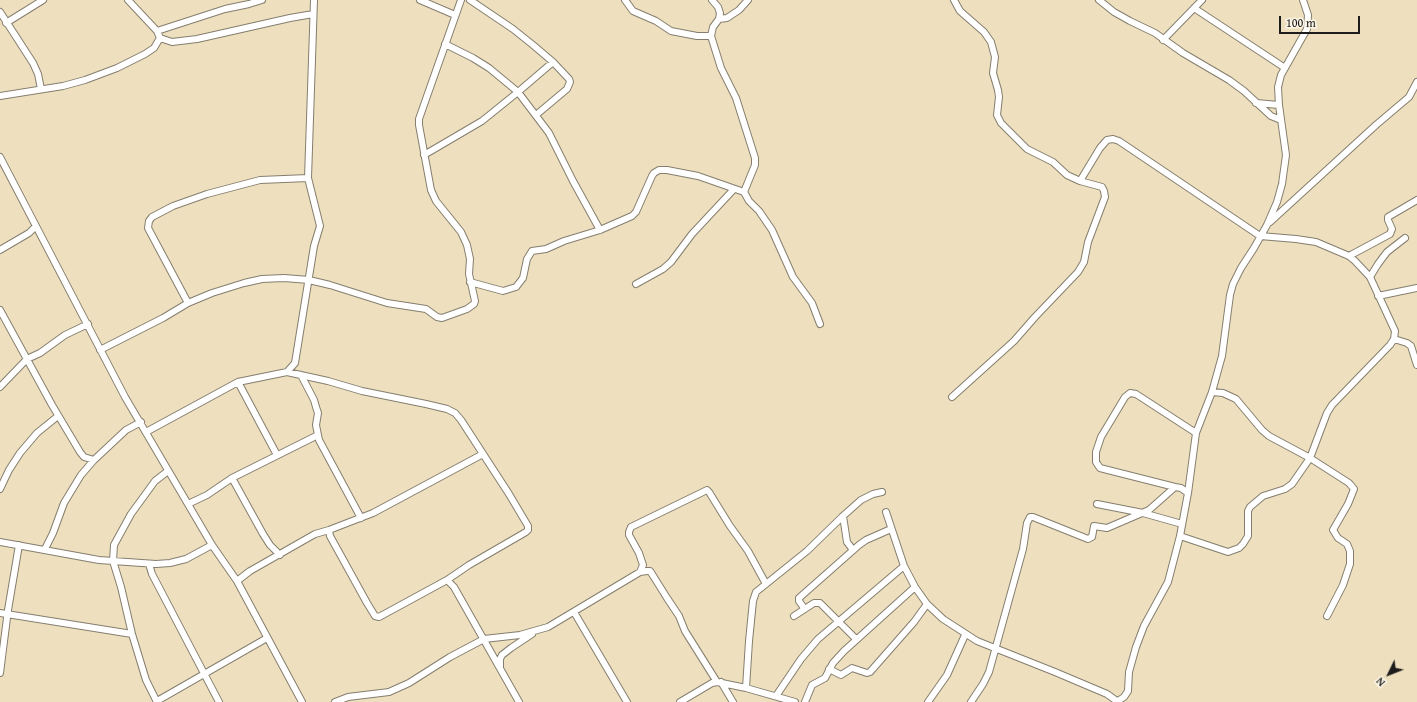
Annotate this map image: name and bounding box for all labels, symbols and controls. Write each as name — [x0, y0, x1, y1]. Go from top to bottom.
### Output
scale bar — [1281, 8, 1362, 34]
text: 100 m — [1286, 14, 1316, 31]
north arrow — [1369, 654, 1409, 694]
text: N — [1372, 674, 1389, 690]

